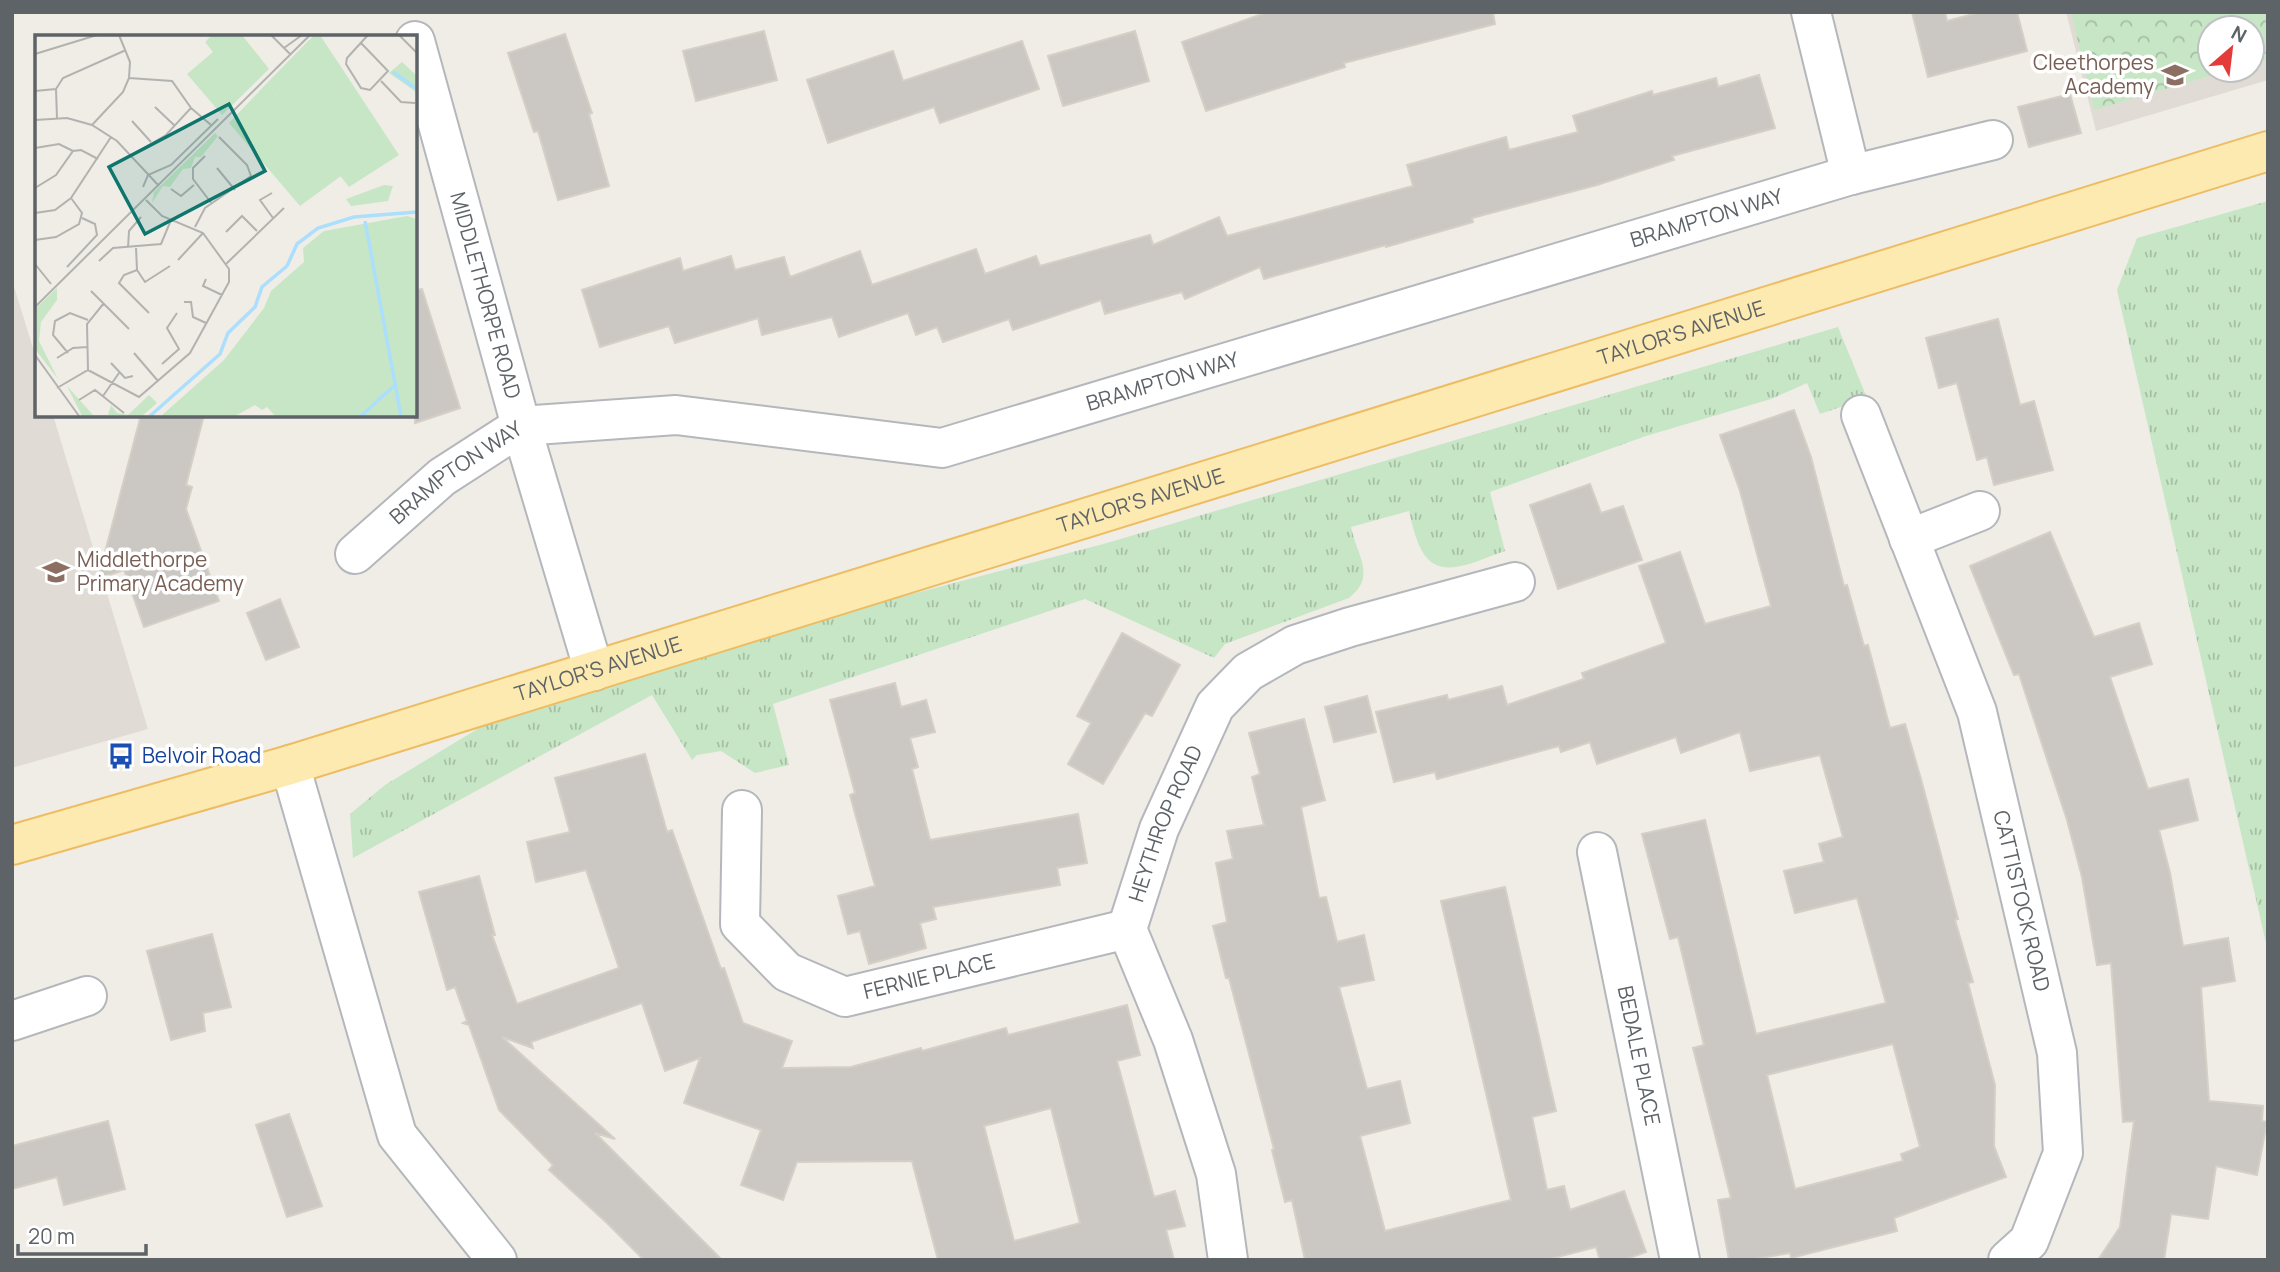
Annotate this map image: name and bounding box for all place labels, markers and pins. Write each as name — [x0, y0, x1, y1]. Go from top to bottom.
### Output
place label: Cleethorpes Academy — [2033, 48, 2154, 100]
school or university icon: Cleethorpes Academy — [2160, 60, 2190, 90]
place label: Middlethorpe Primary Academy — [77, 545, 244, 597]
school or university icon: Middlethorpe Primary Academy — [41, 557, 71, 587]
bus stop icon: Belvoir Road — [106, 741, 136, 771]
place label: Belvoir Road — [142, 741, 261, 769]

